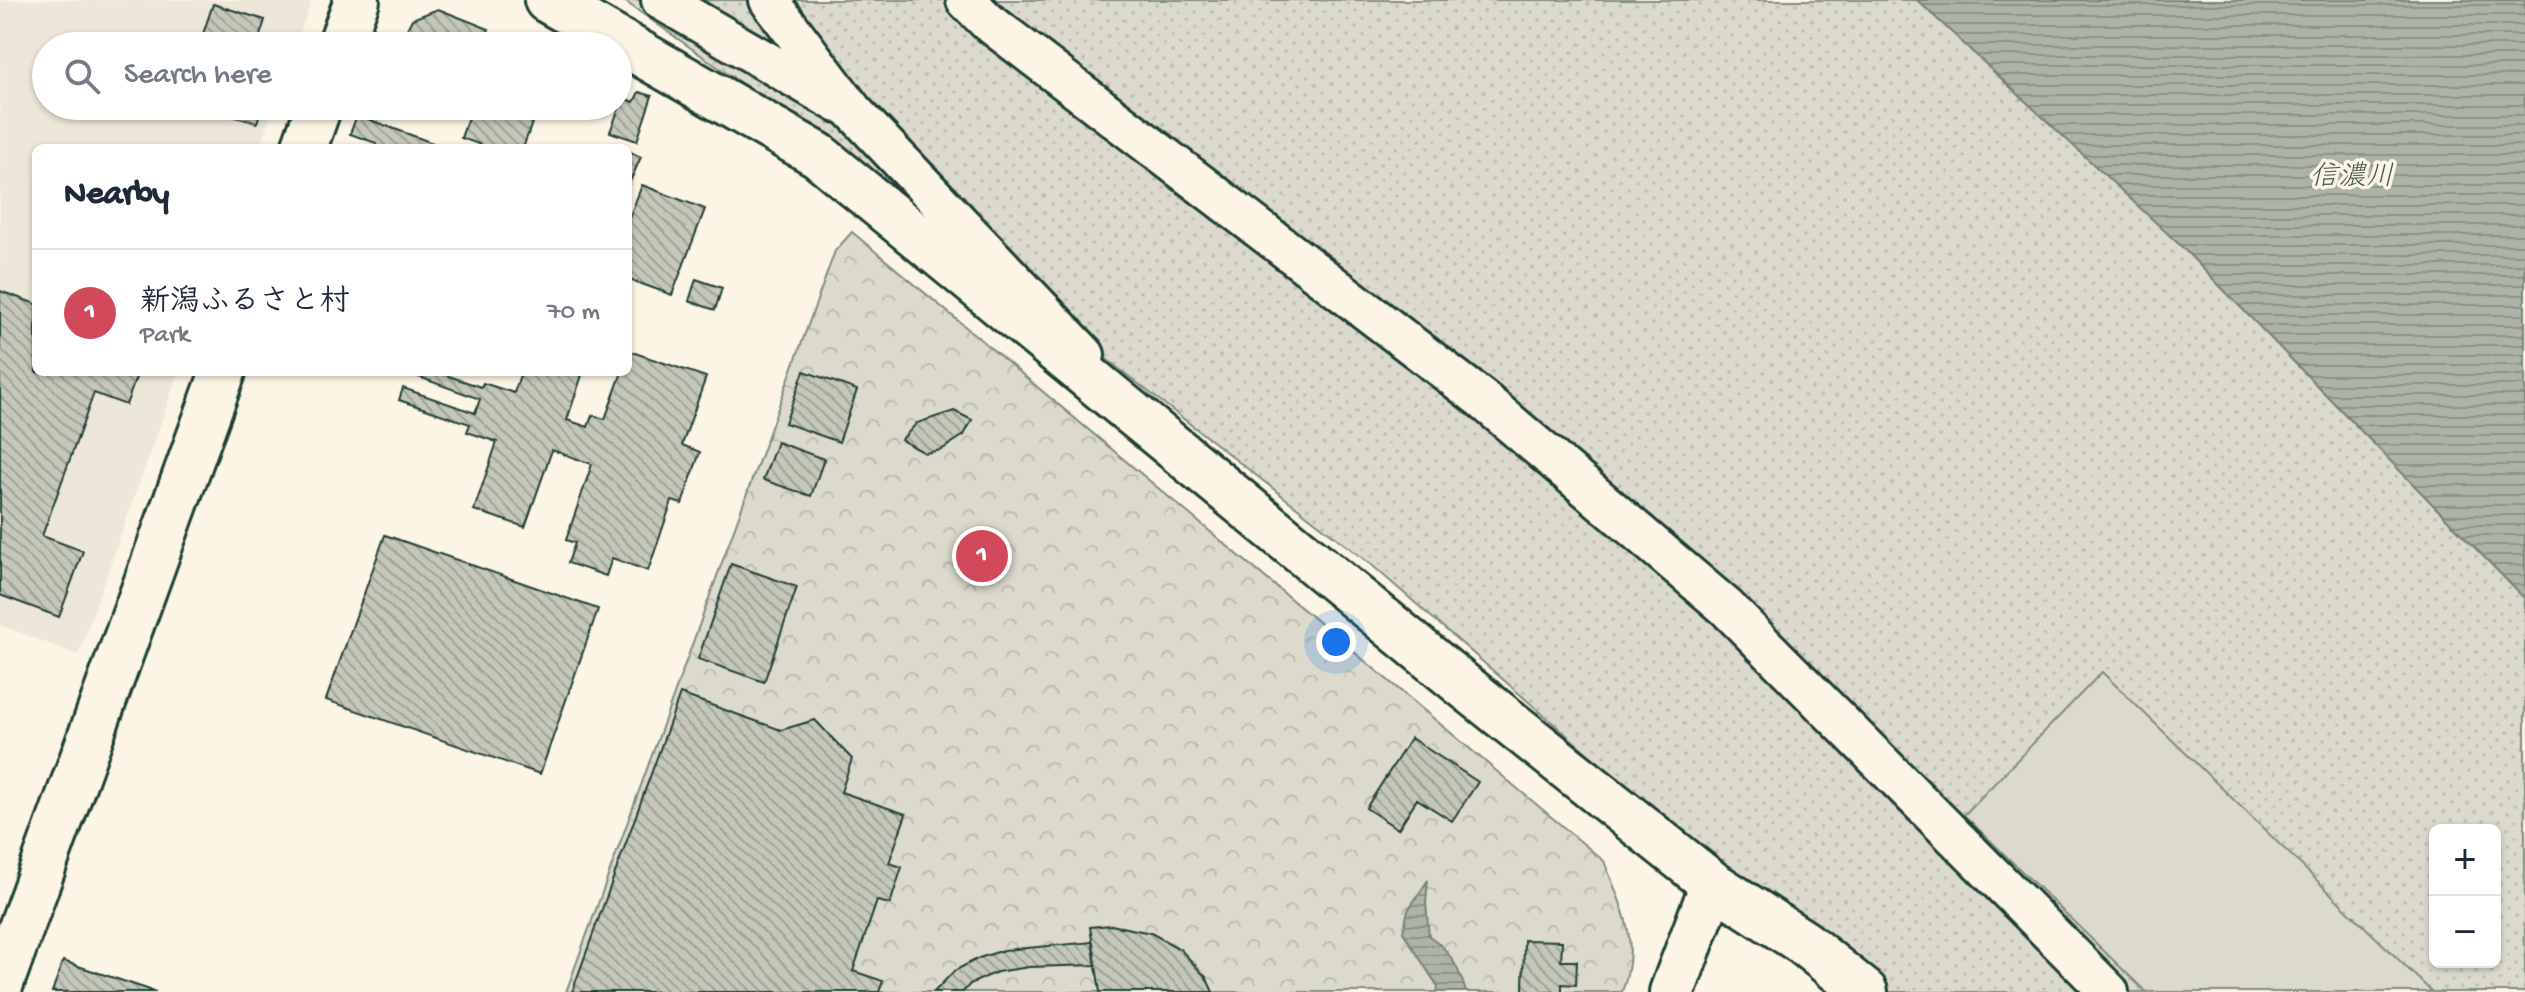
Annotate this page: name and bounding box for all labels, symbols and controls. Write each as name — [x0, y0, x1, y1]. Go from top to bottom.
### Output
search box — [32, 32, 632, 120]
icon: search — [60, 54, 104, 98]
text: Search here — [124, 59, 272, 94]
water label: 信濃川 — [2310, 161, 2394, 195]
text: Nearby — [64, 176, 169, 216]
text: 新潟ふるさと村 — [140, 286, 349, 321]
text: 1 — [85, 298, 95, 329]
text: 70 m — [547, 298, 600, 329]
text: Park — [140, 321, 190, 352]
pin: 1 — [956, 526, 1008, 586]
your location — [1316, 622, 1356, 662]
map controls — [2429, 824, 2501, 968]
button: + — [2429, 824, 2501, 896]
button: − — [2429, 896, 2501, 968]

